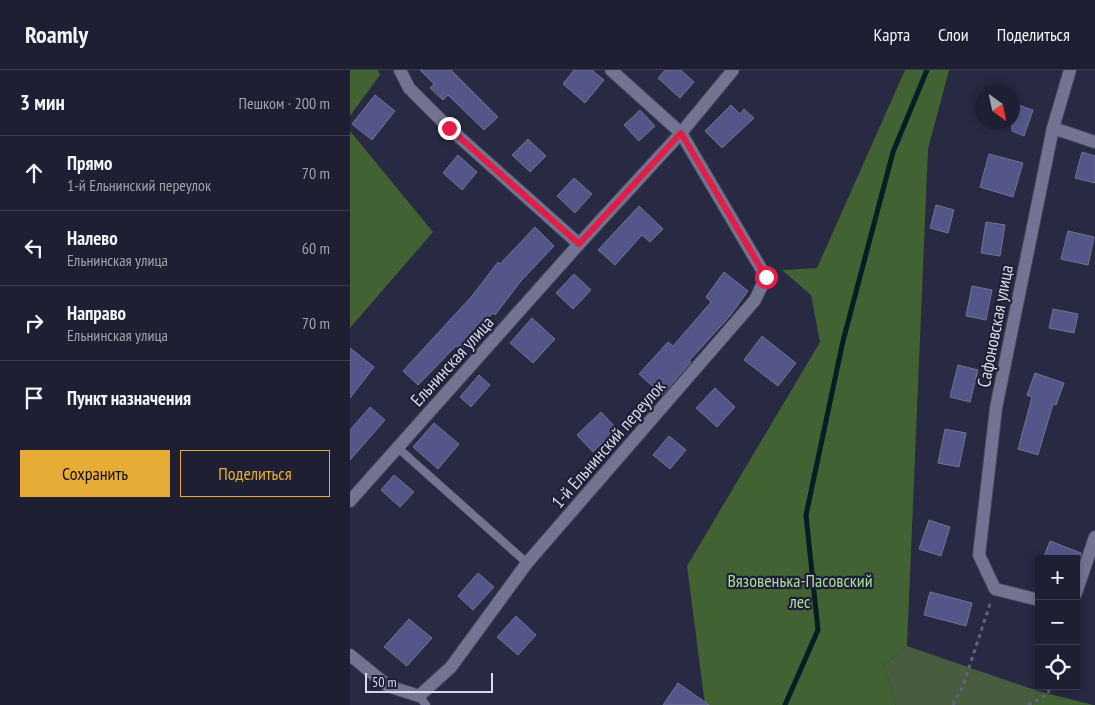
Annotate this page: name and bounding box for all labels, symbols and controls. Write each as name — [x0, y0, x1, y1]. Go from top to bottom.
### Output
text: Roamly — [25, 19, 88, 50]
text: Карта — [873, 23, 910, 46]
text: Слои — [938, 23, 969, 46]
text: Поделиться — [997, 23, 1070, 46]
north arrow — [975, 85, 1020, 130]
text: 3 мин — [20, 89, 65, 116]
text: Пешком · 200 m — [239, 93, 330, 113]
route end — [438, 117, 461, 140]
text: Прямо — [67, 151, 112, 175]
icon: ahead — [20, 159, 48, 187]
text: 70 m — [302, 163, 330, 183]
text: 1-й Ельнинский переулок — [67, 175, 211, 195]
text: Налево — [67, 226, 118, 250]
icon: left — [20, 234, 48, 262]
text: 60 m — [302, 238, 330, 258]
text: Ельнинская улица — [67, 250, 168, 270]
street label: Сафоновская улица — [972, 263, 1018, 389]
route start — [755, 266, 778, 289]
text: Направо — [67, 301, 126, 325]
icon: right — [20, 309, 48, 337]
street label: Ельнинская улица — [405, 311, 499, 411]
text: 70 m — [302, 313, 330, 333]
text: Ельнинская улица — [67, 325, 168, 345]
street label: 1-й Ельнинский переулок — [546, 375, 670, 513]
icon: arrive — [20, 384, 48, 412]
text: Пункт назначения — [67, 386, 191, 410]
button: Сохранить — [20, 450, 170, 497]
button: Поделиться — [180, 450, 330, 497]
map controls — [1035, 555, 1080, 690]
button: + — [1035, 555, 1080, 600]
park label: Вязовенька-Пасовский лес — [727, 569, 873, 613]
button: − — [1035, 600, 1080, 645]
button: locate — [1035, 645, 1080, 690]
scale bar — [365, 670, 492, 693]
text: 50 m — [372, 673, 397, 691]

